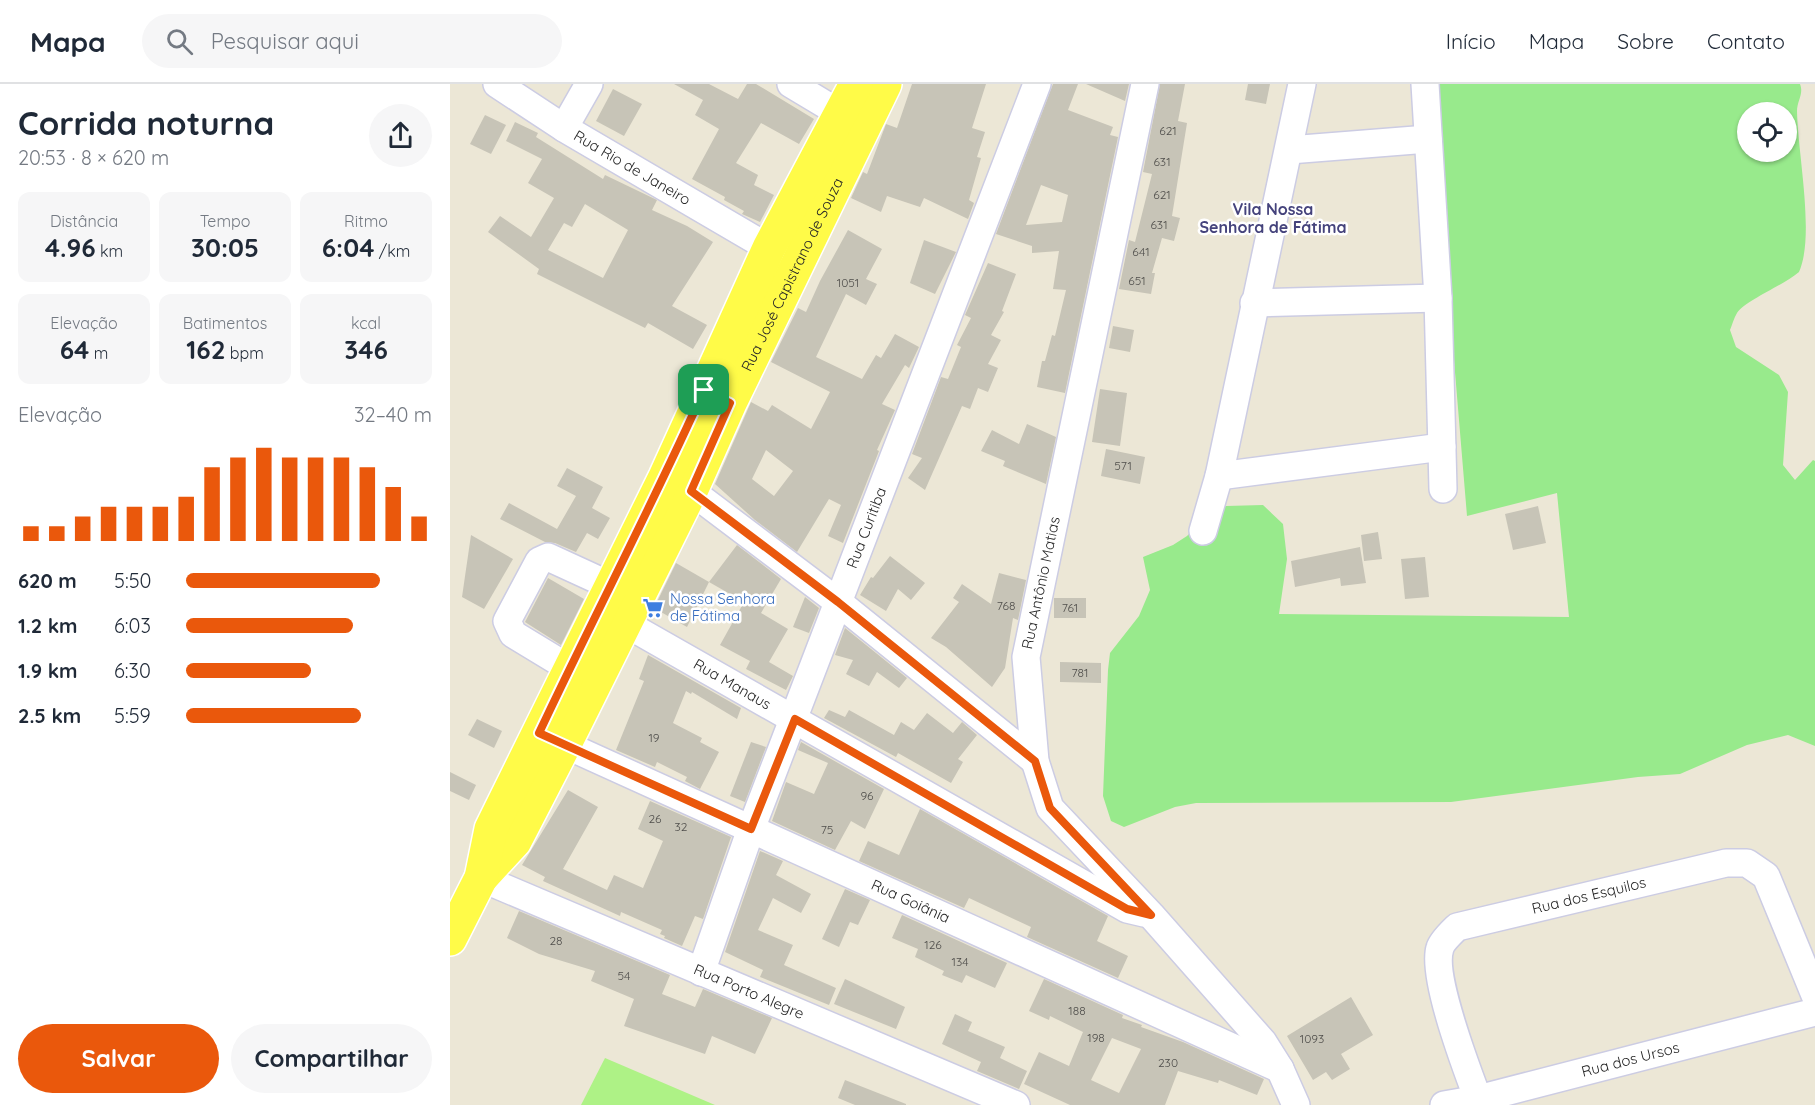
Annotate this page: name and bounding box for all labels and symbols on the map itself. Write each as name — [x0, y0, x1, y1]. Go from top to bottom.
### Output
house number: 621 — [1159, 123, 1177, 138]
street label: Rua Rio de Janeiro — [570, 126, 694, 209]
house number: 631 — [1153, 154, 1171, 169]
street label: Rua José Capistrano de Souza — [737, 175, 847, 374]
house number: 621 — [1153, 187, 1171, 202]
district label: Vila Nossa Senhora de Fátima — [1200, 199, 1346, 237]
house number: 631 — [1150, 217, 1168, 232]
house number: 641 — [1132, 244, 1150, 259]
house number: 651 — [1128, 273, 1146, 288]
house number: 1051 — [837, 275, 859, 290]
pin — [678, 364, 729, 415]
house number: 571 — [1114, 458, 1132, 473]
street label: Rua Curitiba — [842, 484, 890, 571]
street label: Rua Antônio Matias — [1017, 515, 1064, 651]
place label: Nossa Senhora de Fátima — [670, 589, 775, 625]
supermarket icon: Nossa Senhora de Fátima — [641, 596, 665, 620]
house number: 768 — [997, 598, 1015, 613]
house number: 761 — [1062, 600, 1078, 615]
street label: Rua Manaus — [690, 654, 775, 713]
house number: 781 — [1071, 665, 1089, 680]
house number: 19 — [648, 730, 660, 745]
house number: 96 — [860, 788, 874, 803]
house number: 26 — [648, 811, 662, 826]
house number: 32 — [675, 819, 688, 834]
house number: 75 — [821, 822, 833, 837]
street label: Rua dos Esquilos — [1530, 872, 1648, 918]
street label: Rua Goiânia — [868, 875, 953, 927]
house number: 28 — [549, 933, 563, 948]
house number: 126 — [924, 937, 942, 952]
house number: 134 — [951, 954, 969, 969]
street label: Rua Porto Alegre — [691, 959, 807, 1023]
house number: 54 — [618, 968, 630, 983]
house number: 188 — [1068, 1003, 1086, 1018]
house number: 198 — [1087, 1030, 1105, 1045]
house number: 1093 — [1300, 1031, 1324, 1046]
street label: Rua dos Ursos — [1579, 1037, 1681, 1081]
house number: 230 — [1158, 1055, 1178, 1070]

